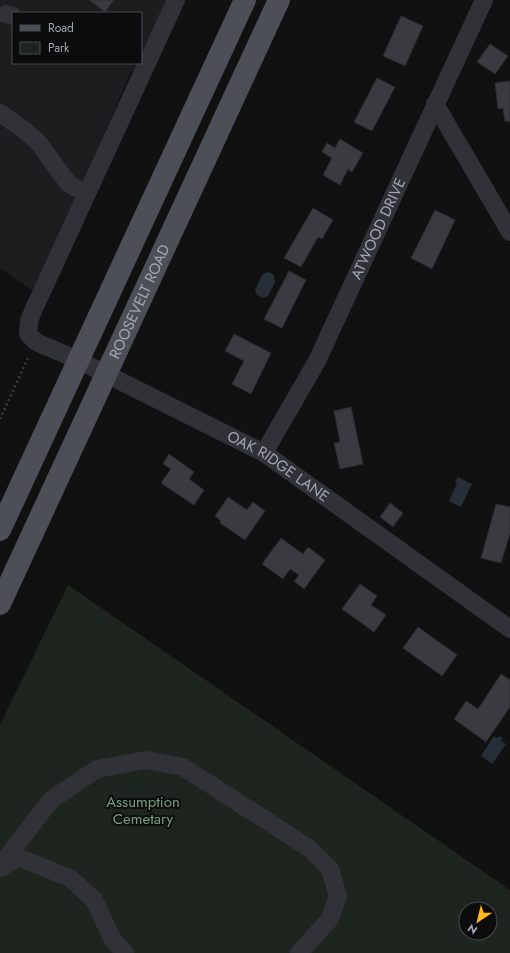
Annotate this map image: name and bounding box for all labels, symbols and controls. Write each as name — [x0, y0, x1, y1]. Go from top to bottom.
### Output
legend — [12, 12, 142, 64]
text: Road — [48, 19, 74, 37]
text: Park — [48, 39, 70, 57]
street label: ATWOOD DRIVE — [345, 174, 411, 283]
street label: ROOSEVELT ROAD — [104, 241, 176, 363]
street label: OAK RIDGE LANE — [223, 425, 334, 507]
park label: Assumption Cemetary — [106, 791, 180, 830]
north arrow — [458, 901, 498, 941]
text: N — [464, 920, 480, 938]

